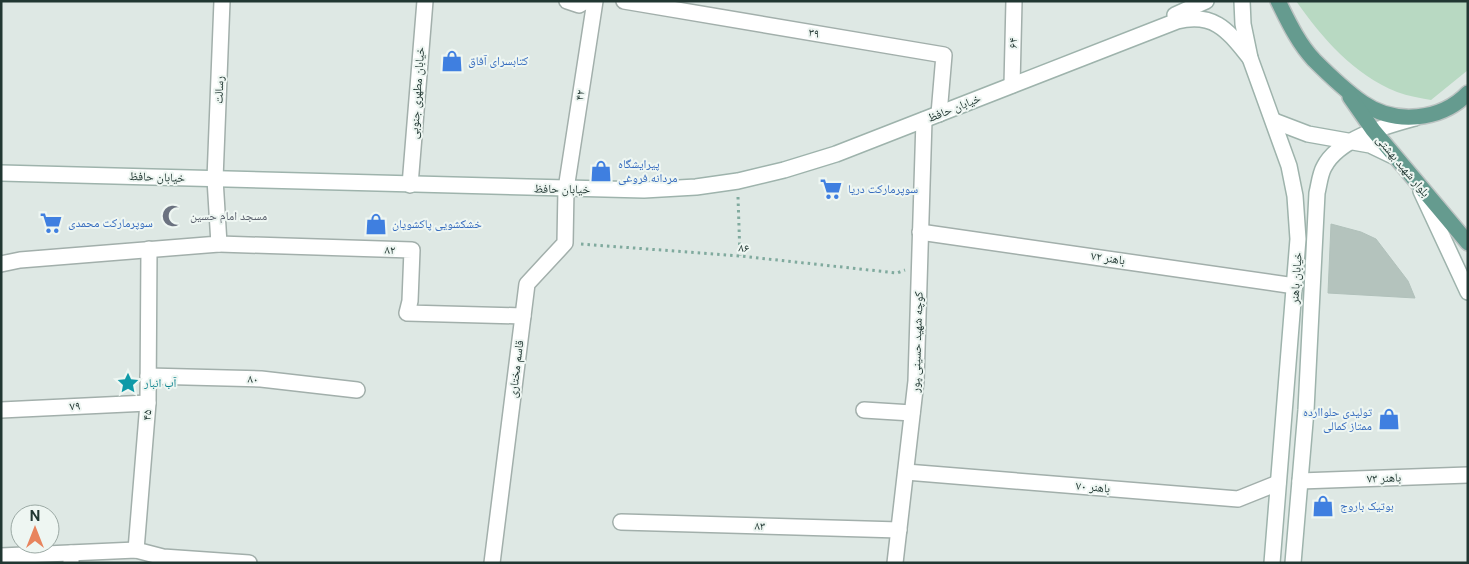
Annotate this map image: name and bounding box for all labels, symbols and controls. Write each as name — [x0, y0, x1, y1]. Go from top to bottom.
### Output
street label: ۳۹ — [808, 25, 820, 41]
street label: ۶۴ — [1006, 37, 1020, 49]
street label: خیابان مطهری جنوبی — [407, 46, 428, 140]
shop icon: کتابسرای آفاق — [439, 48, 465, 74]
place label: کتابسرای آفاق — [468, 54, 528, 68]
street label: رسالت — [212, 75, 226, 104]
street label: ۴۲ — [572, 89, 588, 101]
street label: خیابان حافظ — [925, 91, 983, 125]
street label: بلوار شهید بهشتی — [1373, 132, 1433, 200]
place label: پیرایشگاه مردانه فروغی — [618, 157, 678, 185]
shop icon: پیرایشگاه مردانه فروغی — [588, 158, 614, 184]
street label: خیابان حافظ — [129, 169, 186, 185]
supermarket icon: سوپرمارکت دریا — [818, 176, 844, 202]
street label: خیابان حافظ — [534, 182, 591, 197]
place label: سوپرمارکت دریا — [848, 182, 918, 196]
mosque icon: مسجد امام حسین — [160, 203, 186, 229]
place label: مسجد امام حسین — [190, 209, 267, 224]
supermarket icon: سوپرمارکت محمدی — [38, 210, 64, 236]
shop icon: خشکشویی پاکشویان — [363, 211, 389, 237]
place label: سوپرمارکت محمدی — [68, 216, 153, 230]
place label: خشکشویی پاکشویان — [392, 217, 482, 231]
street label: ۸۶ — [738, 240, 750, 256]
street label: ۸۲ — [384, 243, 396, 257]
street label: باهنر ۷۲ — [1090, 249, 1126, 268]
street label: خیابان باهنر — [1287, 251, 1305, 305]
street label: کوچه شهید حسینی ‍پور — [908, 291, 926, 394]
street label: قاسم مختاری — [506, 339, 527, 399]
place icon: آب انبار — [115, 370, 141, 396]
street label: ۸۰ — [247, 372, 259, 386]
place label: آب انبار — [143, 376, 177, 390]
street label: ۷۹ — [69, 399, 81, 413]
place label: تولیدی حلواارده ممتاز کمالی — [1303, 405, 1372, 433]
shop icon: تولیدی حلواارده ممتاز کمالی — [1376, 406, 1402, 432]
street label: ۴۵ — [140, 409, 154, 421]
street label: باهنر ۷۳ — [1367, 470, 1401, 486]
street label: باهنر ۷۰ — [1075, 479, 1111, 496]
shop icon: بوتیک باروج — [1310, 493, 1336, 519]
place label: بوتیک باروج — [1340, 499, 1394, 513]
north arrow — [10, 504, 60, 554]
text: N — [30, 508, 40, 524]
street label: ۸۳ — [754, 519, 766, 533]

